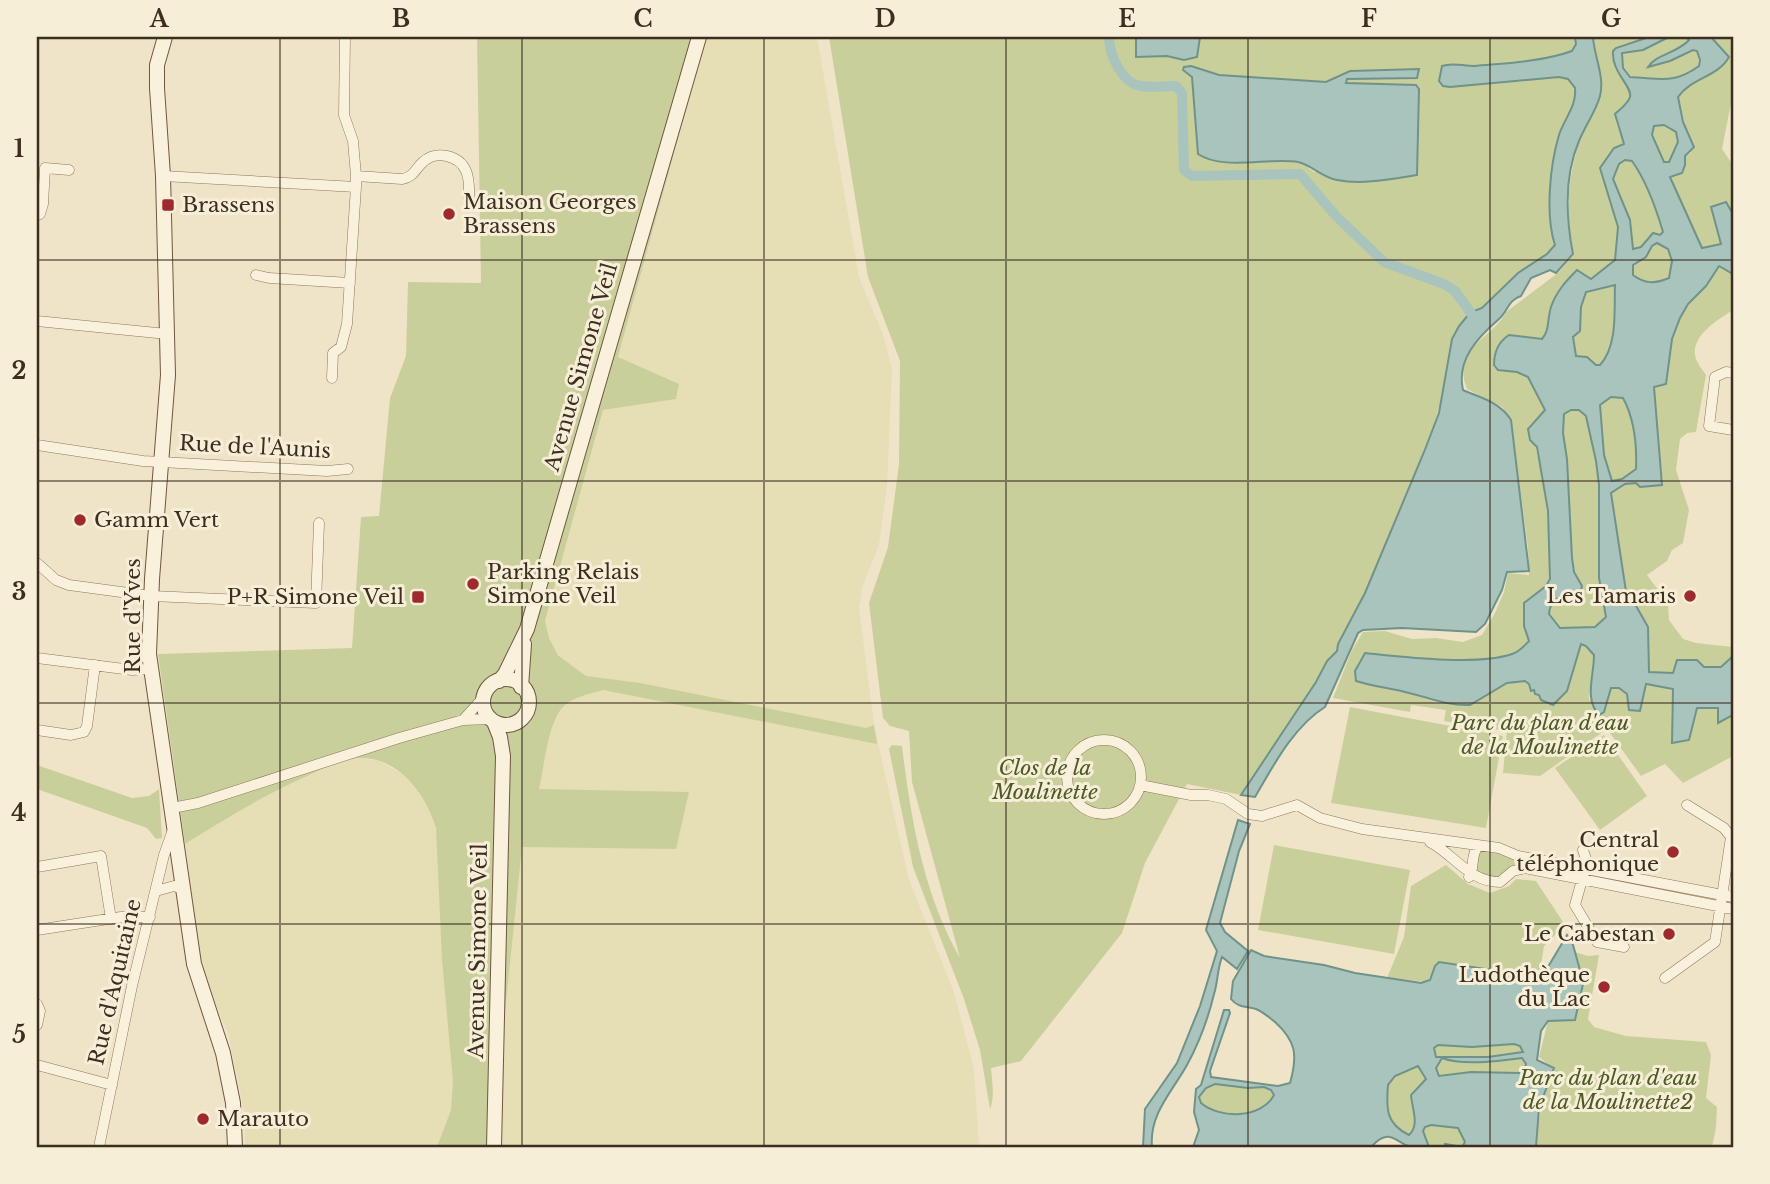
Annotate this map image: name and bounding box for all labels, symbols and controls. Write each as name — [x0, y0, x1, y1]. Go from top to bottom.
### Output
text: A — [149, 5, 170, 33]
text: B — [392, 5, 410, 33]
text: C — [634, 5, 652, 33]
text: D — [874, 5, 896, 33]
text: E — [1118, 5, 1136, 33]
text: F — [1361, 5, 1377, 33]
text: G — [1601, 5, 1621, 33]
text: 1 — [14, 135, 24, 163]
place label: Maison Georges Brassens — [463, 189, 637, 239]
place label: Brassens — [182, 192, 275, 218]
marker: Brassens — [160, 197, 176, 213]
marker: Maison Georges Brassens — [441, 206, 457, 222]
street label: Avenue Simone Veil — [539, 260, 623, 475]
text: 2 — [12, 357, 26, 385]
street label: Rue de l'Aunis — [178, 430, 332, 464]
place label: Gamm Vert — [94, 507, 219, 533]
marker: Gamm Vert — [72, 512, 88, 528]
street label: Rue d'Yves — [120, 558, 146, 674]
place label: Parking Relais Simone Veil — [487, 559, 639, 609]
marker: Parking Relais Simone Veil — [465, 576, 481, 592]
text: 3 — [12, 578, 26, 606]
place label: Les Tamaris — [1547, 583, 1676, 609]
place label: P+R Simone Veil — [227, 584, 404, 610]
marker: Les Tamaris — [1682, 588, 1698, 604]
marker: P+R Simone Veil — [410, 589, 426, 605]
park label: Parc du plan d'eau de la Moulinette — [1450, 710, 1629, 760]
park label: Clos de la Moulinette — [991, 755, 1098, 805]
text: 4 — [11, 799, 27, 827]
place label: Central téléphonique — [1516, 827, 1659, 877]
street label: Avenue Simone Veil — [463, 843, 493, 1060]
marker: Central téléphonique — [1665, 844, 1681, 860]
street label: Rue d'Aquitaine — [83, 896, 147, 1068]
place label: Le Cabestan — [1524, 921, 1655, 947]
marker: Le Cabestan — [1661, 926, 1677, 942]
place label: Ludothèque du Lac — [1459, 962, 1590, 1012]
marker: Ludothèque du Lac — [1596, 979, 1612, 995]
text: 5 — [12, 1021, 26, 1049]
park label: Parc du plan d'eau de la Moulinette2 — [1518, 1065, 1697, 1115]
place label: Marauto — [217, 1106, 309, 1132]
marker: Marauto — [195, 1111, 211, 1127]

